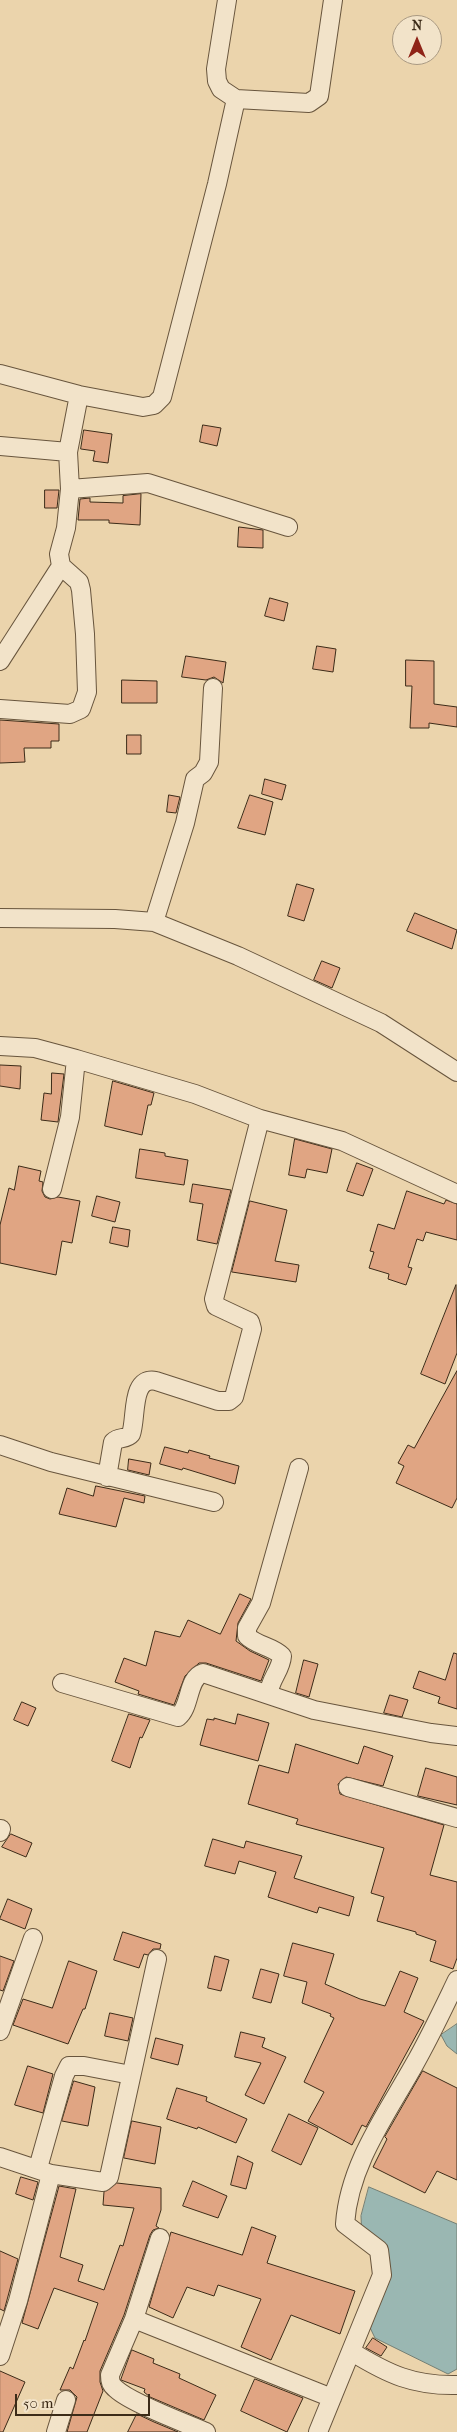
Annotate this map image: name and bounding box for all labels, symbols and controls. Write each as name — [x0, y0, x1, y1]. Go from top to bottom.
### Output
north arrow — [392, 15, 442, 65]
text: N — [412, 17, 422, 34]
scale bar — [18, 2384, 152, 2416]
text: 50 m — [23, 2394, 53, 2412]

